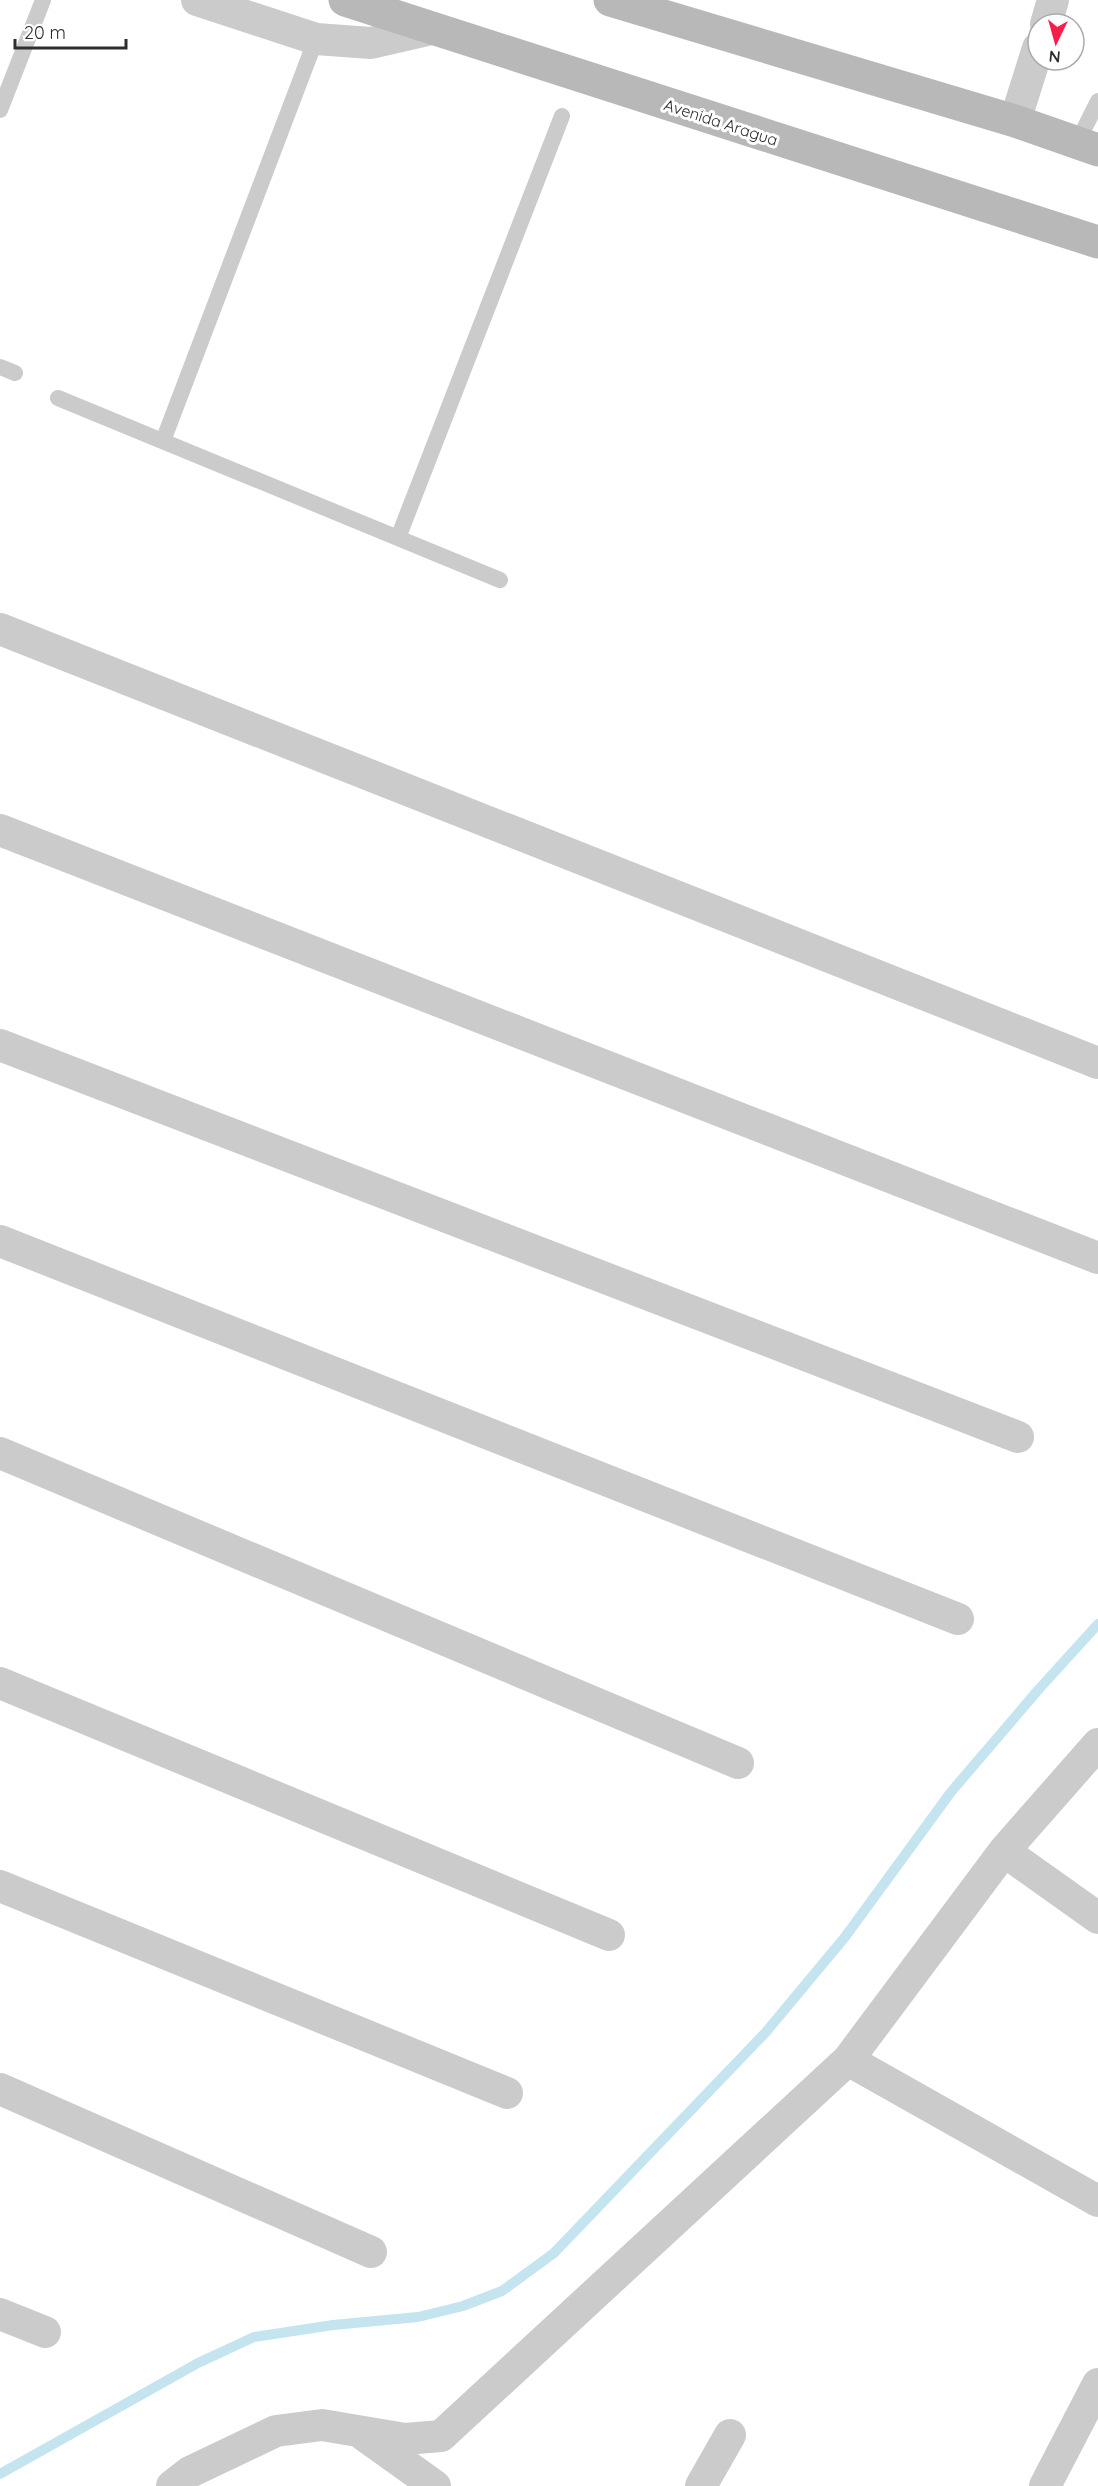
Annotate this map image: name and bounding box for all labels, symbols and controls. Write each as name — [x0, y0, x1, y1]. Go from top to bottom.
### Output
scale bar — [15, 12, 126, 50]
north arrow — [1026, 12, 1086, 72]
text: 20 m — [24, 21, 66, 44]
text: N — [1048, 46, 1061, 67]
street label: Avenida Aragua — [662, 94, 780, 150]

